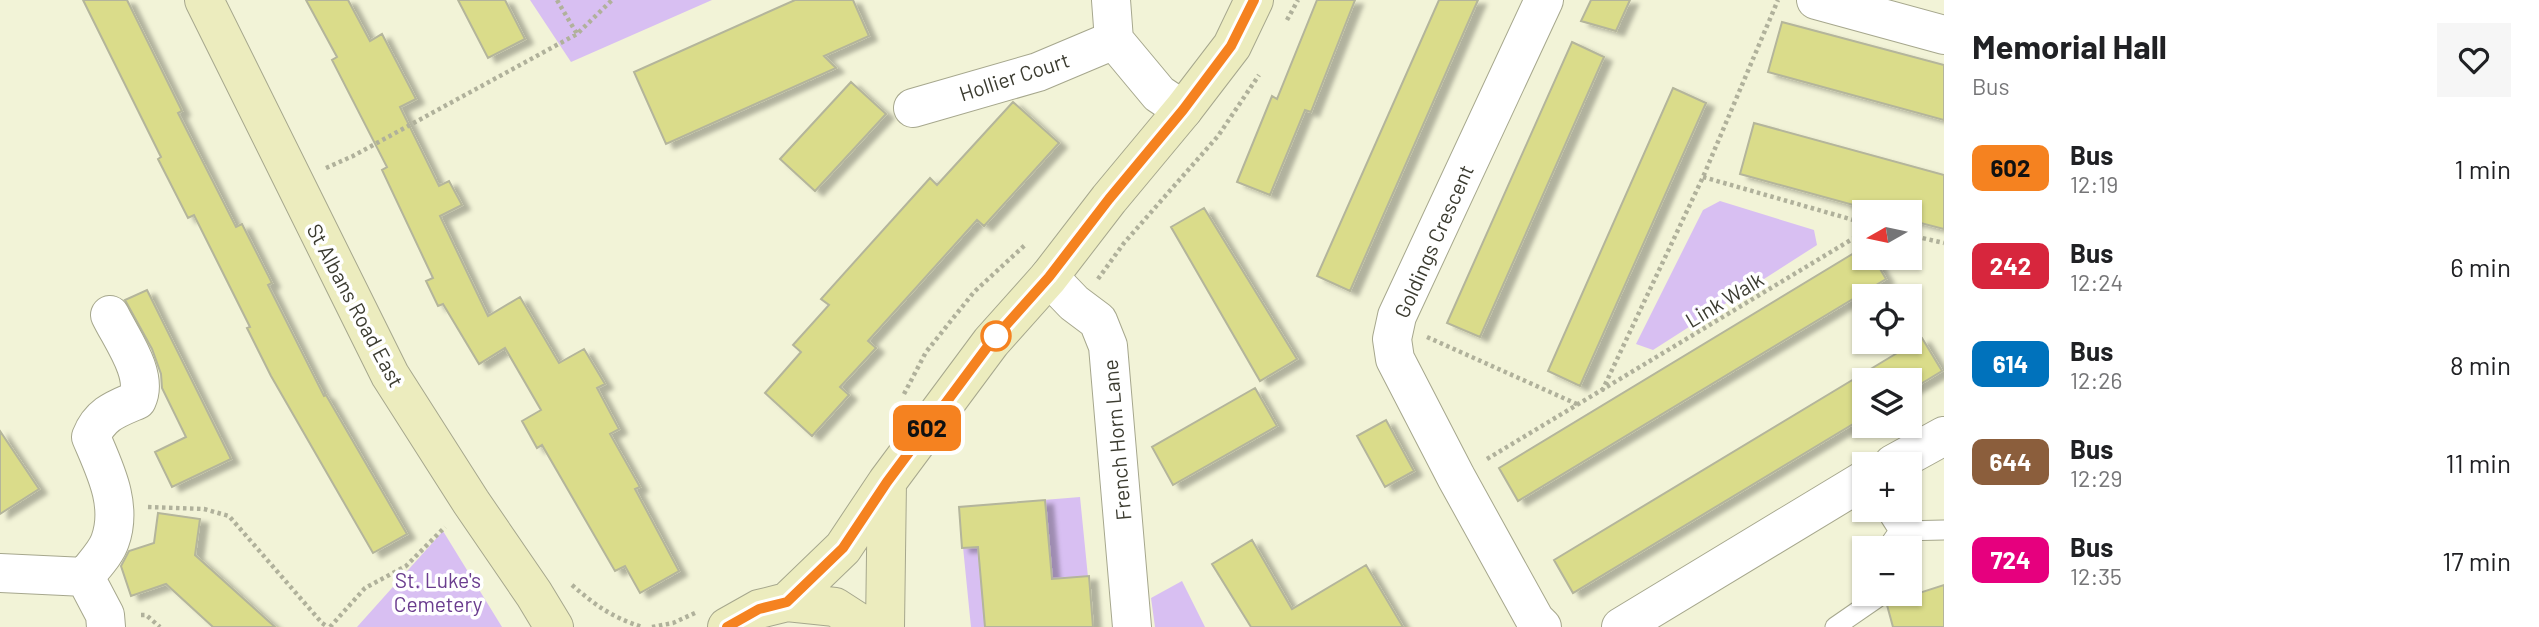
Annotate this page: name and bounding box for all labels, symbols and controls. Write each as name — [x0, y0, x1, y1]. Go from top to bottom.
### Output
button: heart — [2437, 23, 2511, 97]
text: Memorial Hall — [1972, 26, 2167, 66]
street label: Hollier Court — [956, 46, 1072, 106]
text: Bus — [1972, 72, 2010, 100]
text: Bus — [2070, 139, 2113, 170]
text: 602 — [1990, 153, 2031, 182]
text: 1 min — [2455, 153, 2511, 184]
street label: Goldings Crescent — [1388, 161, 1478, 321]
text: 12:19 — [2070, 170, 2118, 198]
north arrow — [1852, 200, 1922, 270]
map controls — [1852, 200, 1922, 606]
street label: St Albans Road East — [302, 219, 410, 391]
text: Bus — [2070, 237, 2113, 268]
text: 242 — [1990, 251, 2031, 280]
text: 6 min — [2450, 251, 2511, 282]
street label: Link Walk — [1680, 266, 1768, 332]
text: 12:24 — [2070, 268, 2123, 296]
button: locate — [1852, 284, 1922, 354]
unlabelled marker — [981, 321, 1011, 351]
text: Bus — [2070, 335, 2113, 366]
text: 614 — [1993, 349, 2028, 378]
text: 8 min — [2450, 349, 2511, 380]
street label: French Horn Lane — [1097, 359, 1135, 521]
text: 12:26 — [2070, 366, 2122, 394]
button: layers — [1852, 368, 1922, 438]
line badge: 602 — [887, 405, 967, 451]
text: 602 — [907, 413, 947, 442]
text: Bus — [2070, 433, 2113, 464]
text: 644 — [1990, 447, 2031, 476]
text: 11 min — [2445, 447, 2511, 478]
button: + — [1852, 452, 1922, 522]
text: 12:29 — [2070, 464, 2123, 492]
text: Bus — [2070, 531, 2113, 562]
button: − — [1852, 536, 1922, 606]
text: 724 — [1991, 545, 2030, 574]
text: 17 min — [2442, 545, 2511, 576]
text: 12:35 — [2070, 562, 2122, 590]
park label: St. Luke's Cemetery — [394, 567, 483, 616]

